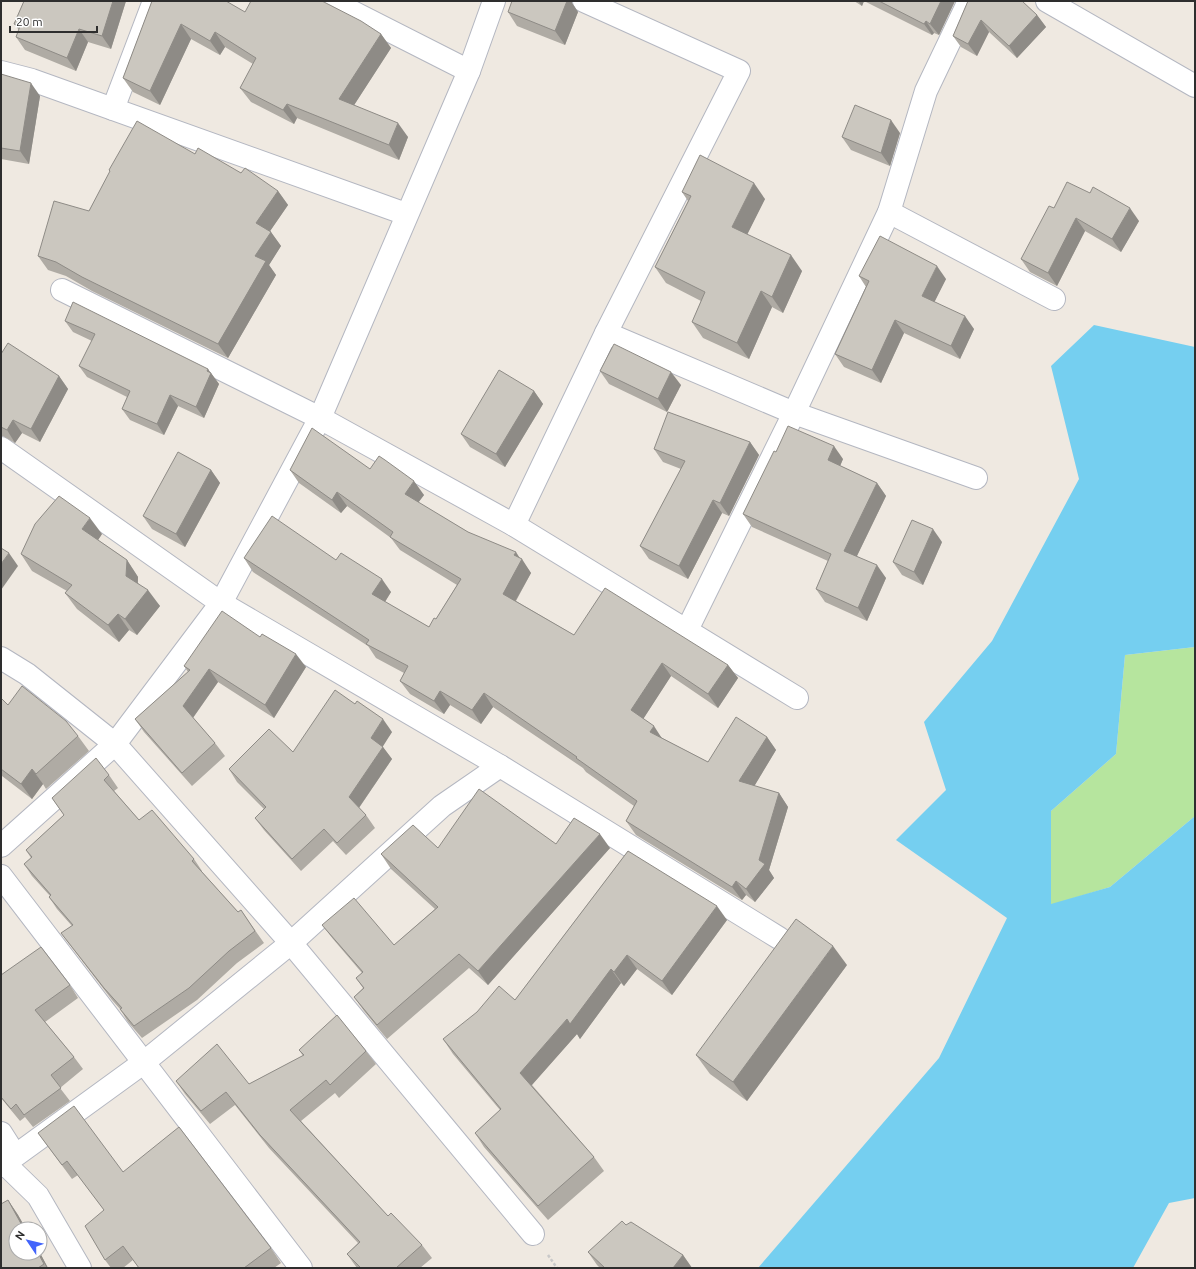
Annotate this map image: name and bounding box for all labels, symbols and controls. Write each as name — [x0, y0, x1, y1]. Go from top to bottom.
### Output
scale bar — [10, 8, 97, 34]
text: 20 m — [16, 15, 43, 28]
north arrow — [8, 1221, 48, 1261]
text: N — [13, 1228, 27, 1242]

